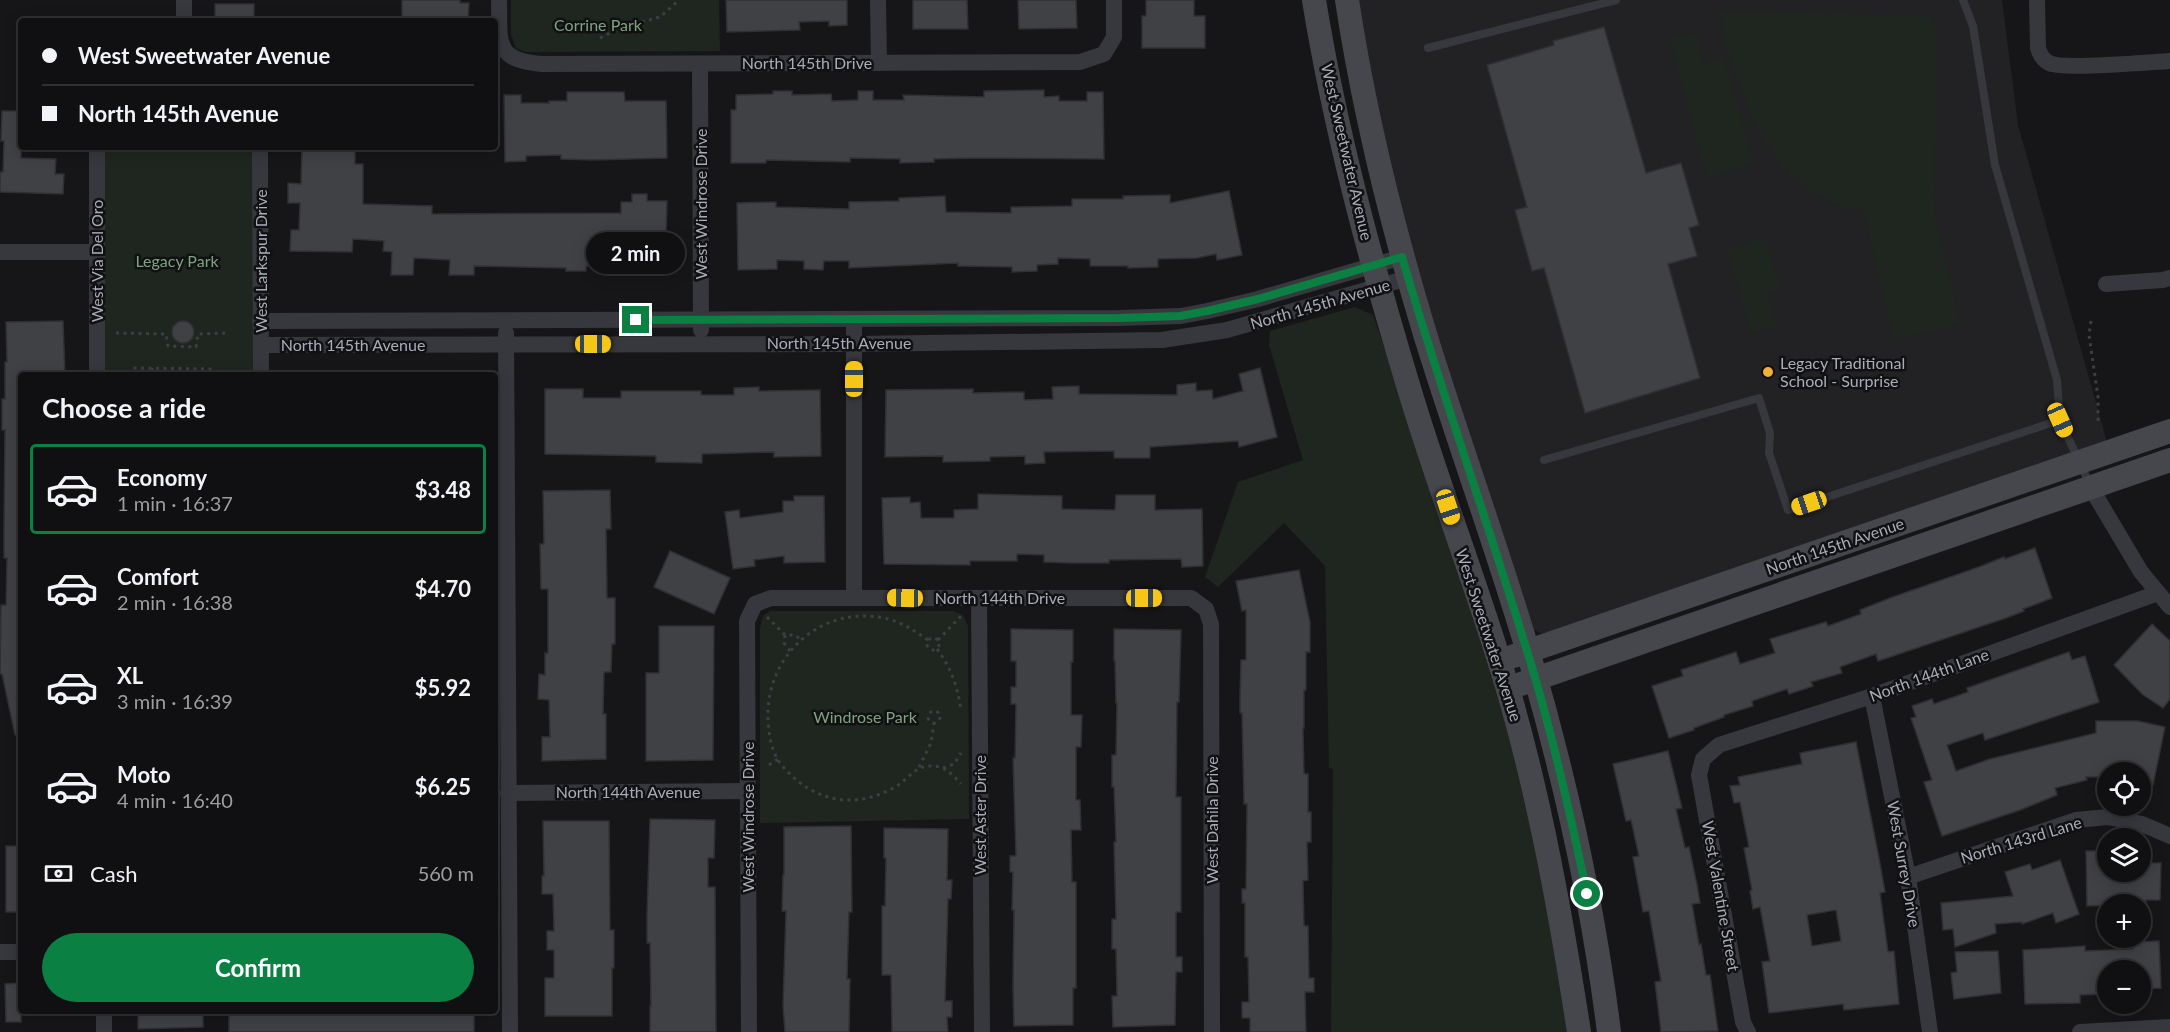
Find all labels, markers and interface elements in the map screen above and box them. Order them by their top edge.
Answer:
park label: Corrine Park [554,15,643,34]
text: West Sweetwater Avenue [78,42,330,69]
street label: North 145th Drive [742,53,872,72]
street label: West Sweetwater Avenue [1318,62,1377,242]
text: North 145th Avenue [78,100,279,127]
street label: West Windrose Drive [691,128,710,280]
street label: West Larkspur Drive [251,189,270,333]
street label: West Via Del Oro [87,200,106,322]
callout: 2 min [586,233,686,275]
text: 2 min [611,241,660,265]
park label: Legacy Park [135,251,219,270]
street label: North 145th Avenue [1248,274,1392,333]
route end [622,306,649,333]
street label: North 145th Avenue [767,333,911,352]
street label: North 145th Avenue [281,335,425,354]
car [575,335,611,353]
place label: Legacy Traditional School - Surprise [1780,353,1905,390]
car [845,361,863,397]
marker: Legacy Traditional School - Surprise [1761,365,1775,379]
text: Choose a ride [42,391,206,424]
car [2044,400,2076,440]
icon: car [45,462,99,516]
text: Economy [117,464,207,491]
text: $3.48 [415,476,471,503]
car [1434,487,1462,527]
car [1789,489,1829,517]
text: 1 min · 16:37 [117,491,233,515]
street label: North 145th Avenue [1763,513,1906,578]
street label: West Sweetwater Avenue [1453,546,1526,724]
icon: car [45,561,99,615]
text: Comfort [117,563,199,590]
text: $4.70 [415,575,471,602]
street label: North 144th Drive [935,588,1065,607]
car [887,589,923,607]
car [1126,589,1162,607]
text: 2 min · 16:38 [117,590,233,614]
street label: North 144th Lane [1866,644,1991,705]
icon: car [45,660,99,714]
text: XL [117,662,143,689]
text: $5.92 [415,674,471,701]
text: 3 min · 16:39 [117,689,233,713]
park label: Windrose Park [813,707,918,726]
street label: West Windrose Drive [738,741,757,893]
street label: West Aster Drive [970,755,989,875]
street label: West Dahila Drive [1202,756,1221,884]
icon: car [45,759,99,813]
text: Moto [117,761,171,788]
map controls [2097,762,2151,1014]
button: locate [2097,762,2151,816]
text: $6.25 [415,773,471,800]
street label: North 144th Avenue [556,782,700,801]
text: 4 min · 16:40 [117,788,233,812]
street label: West Surrey Drive [1884,799,1925,929]
street label: North 143rd Lane [1958,812,2084,867]
street label: West Valentine Street [1699,819,1744,973]
button: layers [2097,828,2151,882]
icon: cash [42,857,75,890]
text: Cash [90,860,137,887]
text: 560 m [418,861,474,885]
route start [1573,880,1600,907]
button: + [2097,894,2151,948]
button: Confirm [42,933,474,1002]
button: − [2097,960,2151,1014]

